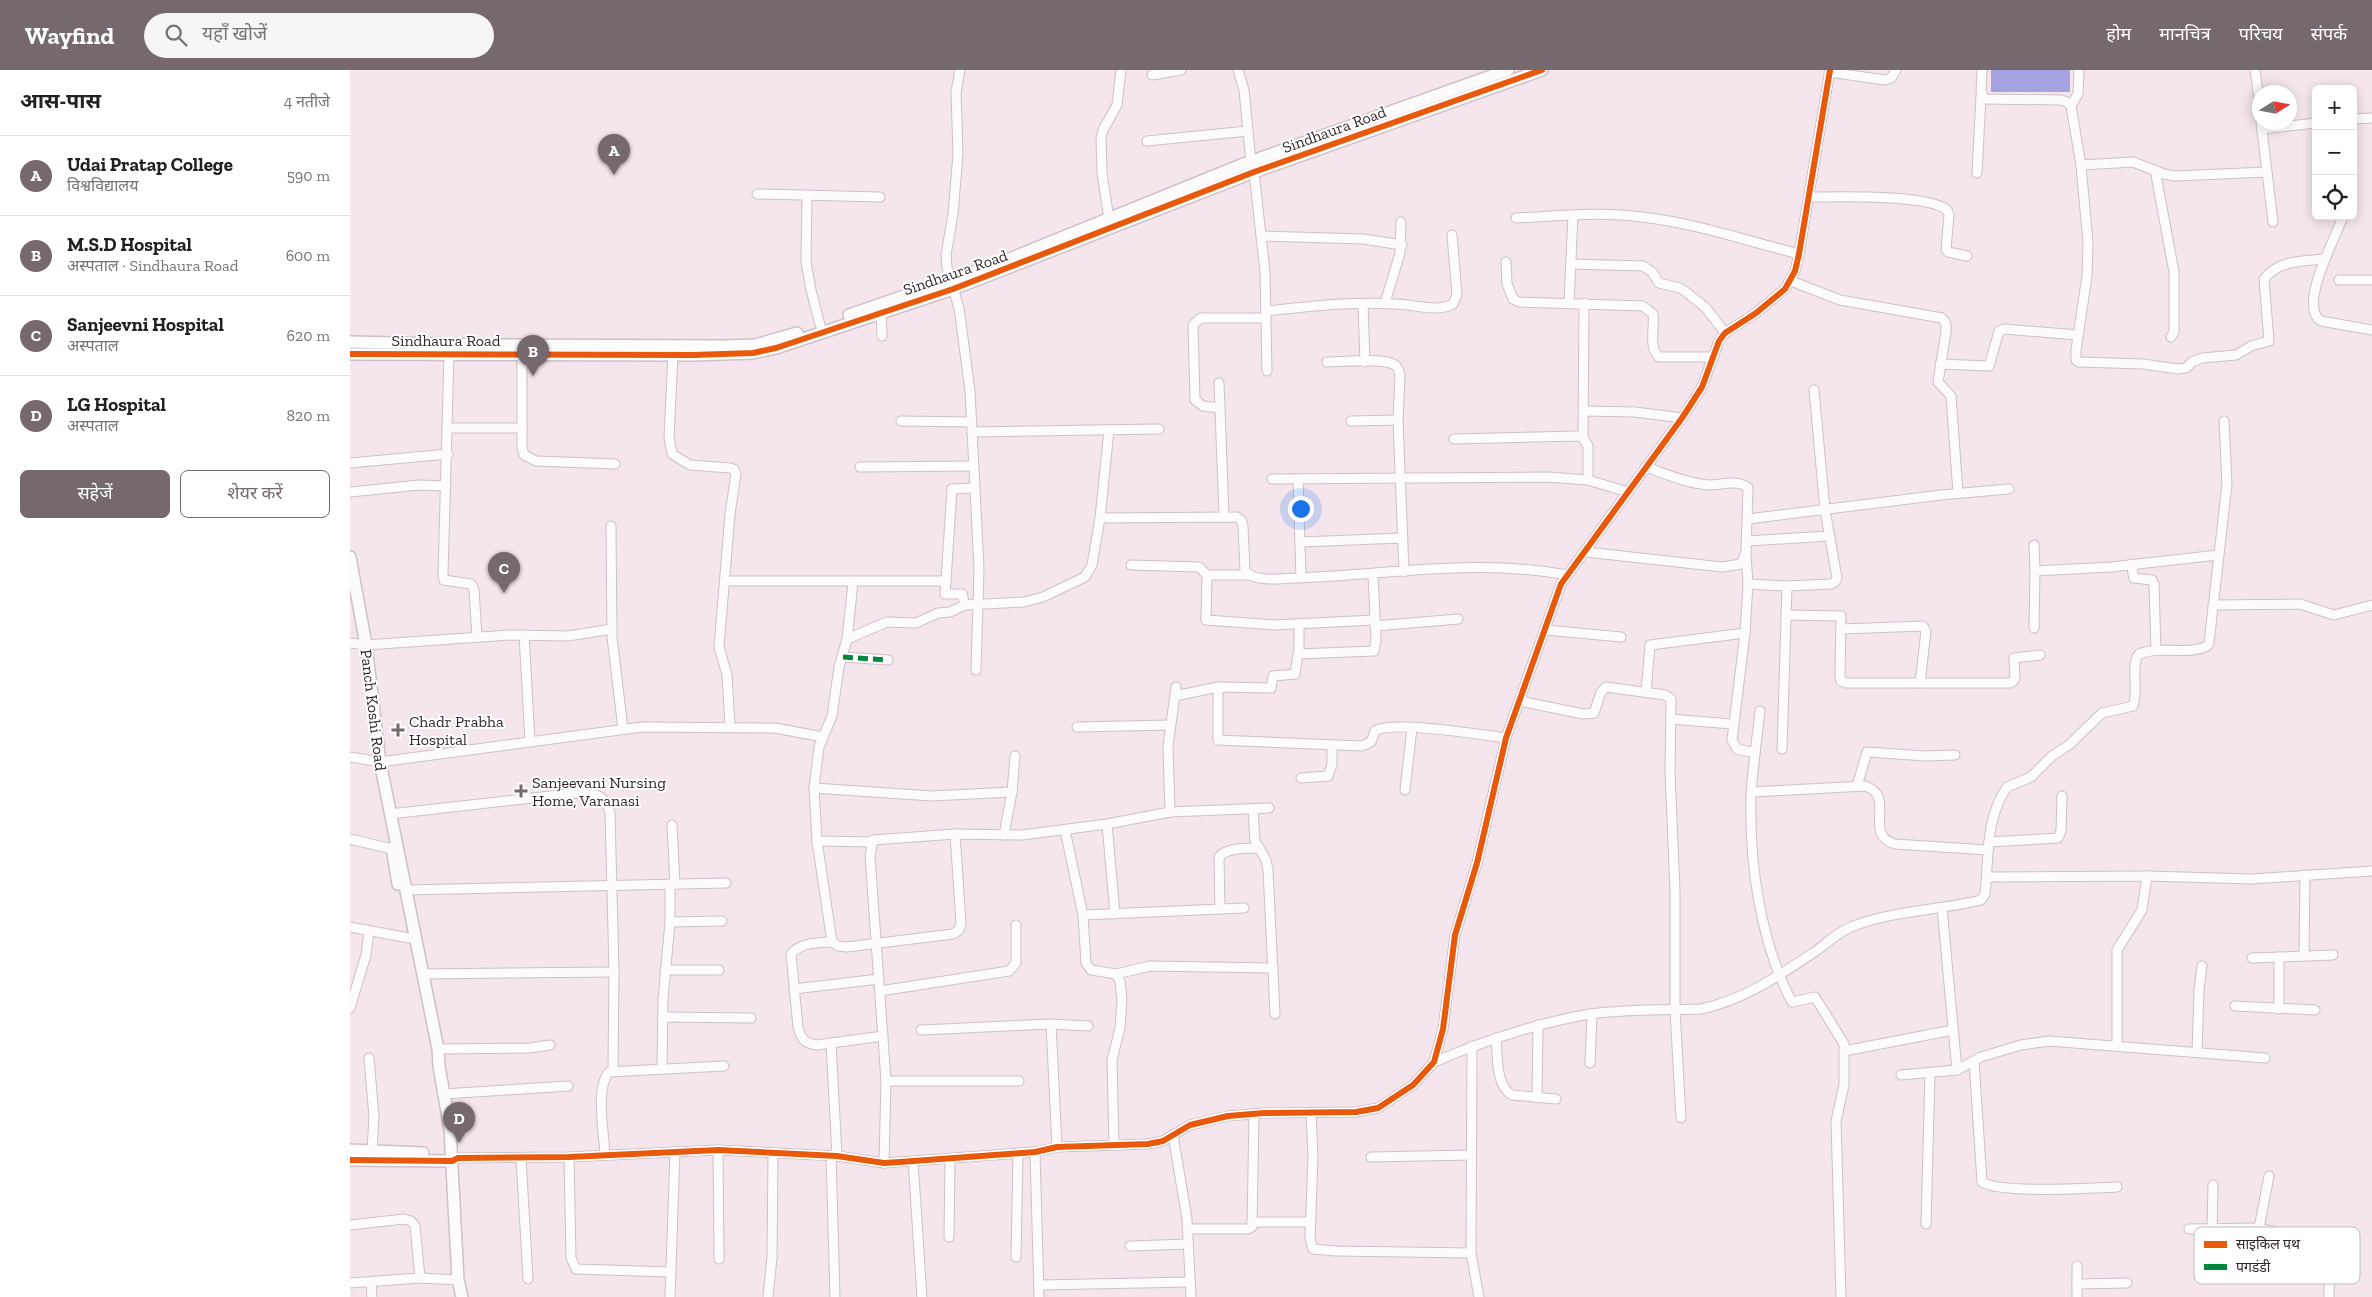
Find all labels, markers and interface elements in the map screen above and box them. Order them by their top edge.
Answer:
search box [144,13,494,58]
text: Wayfind [25,21,114,50]
icon: search [162,21,190,49]
text: यहाँ खोजें [202,22,267,45]
text: होम [2106,23,2131,45]
text: मानचित्र [2159,23,2211,45]
text: परिचय [2239,23,2283,45]
text: संपर्क [2311,23,2347,45]
north arrow [2252,85,2297,130]
map controls [2312,85,2357,220]
button: + [2312,85,2357,130]
text: आस-पास [20,88,101,113]
text: 4 नतीजे [284,92,330,111]
street label: Sindhaura Road [1280,102,1389,157]
button: − [2312,130,2357,175]
pin: A [598,134,630,175]
text: Udai Pratap College [67,153,233,176]
text: A [31,166,42,185]
text: 590 m [287,166,330,185]
button: locate [2312,175,2357,220]
text: विश्वविद्यालय [67,176,138,195]
text: M.S.D Hospital [67,233,192,256]
text: B [31,246,41,265]
text: 600 m [286,246,330,265]
street label: Sindhaura Road [900,246,1010,299]
text: अस्पताल · Sindhaura Road [67,256,239,275]
text: Sanjeevni Hospital [67,313,224,336]
text: C [31,326,41,345]
text: 620 m [287,326,330,345]
street label: Sindhaura Road [391,331,501,350]
pin: B [517,335,549,376]
text: अस्पताल [67,336,119,355]
text: LG Hospital [67,393,166,416]
text: D [30,406,42,425]
text: 820 m [286,406,330,425]
text: अस्पताल [67,416,119,435]
button: सहेजें [20,470,170,518]
button: शेयर करें [180,470,330,518]
your location [1288,496,1314,522]
pin: C [488,552,520,593]
street label: Panch Koshi Road [357,648,390,772]
place label: Chadr Prabha Hospital [409,712,504,749]
marker: Chadr Prabha Hospital [391,723,405,737]
place label: Sanjeevani Nursing Home, Varanasi [532,773,666,810]
marker: Sanjeevani Nursing Home, Varanasi [514,784,528,798]
pin: D [443,1102,475,1143]
legend [2194,1227,2360,1284]
text: साइकिल पथ [2236,1236,2301,1253]
text: पगडंडी [2236,1259,2271,1276]

